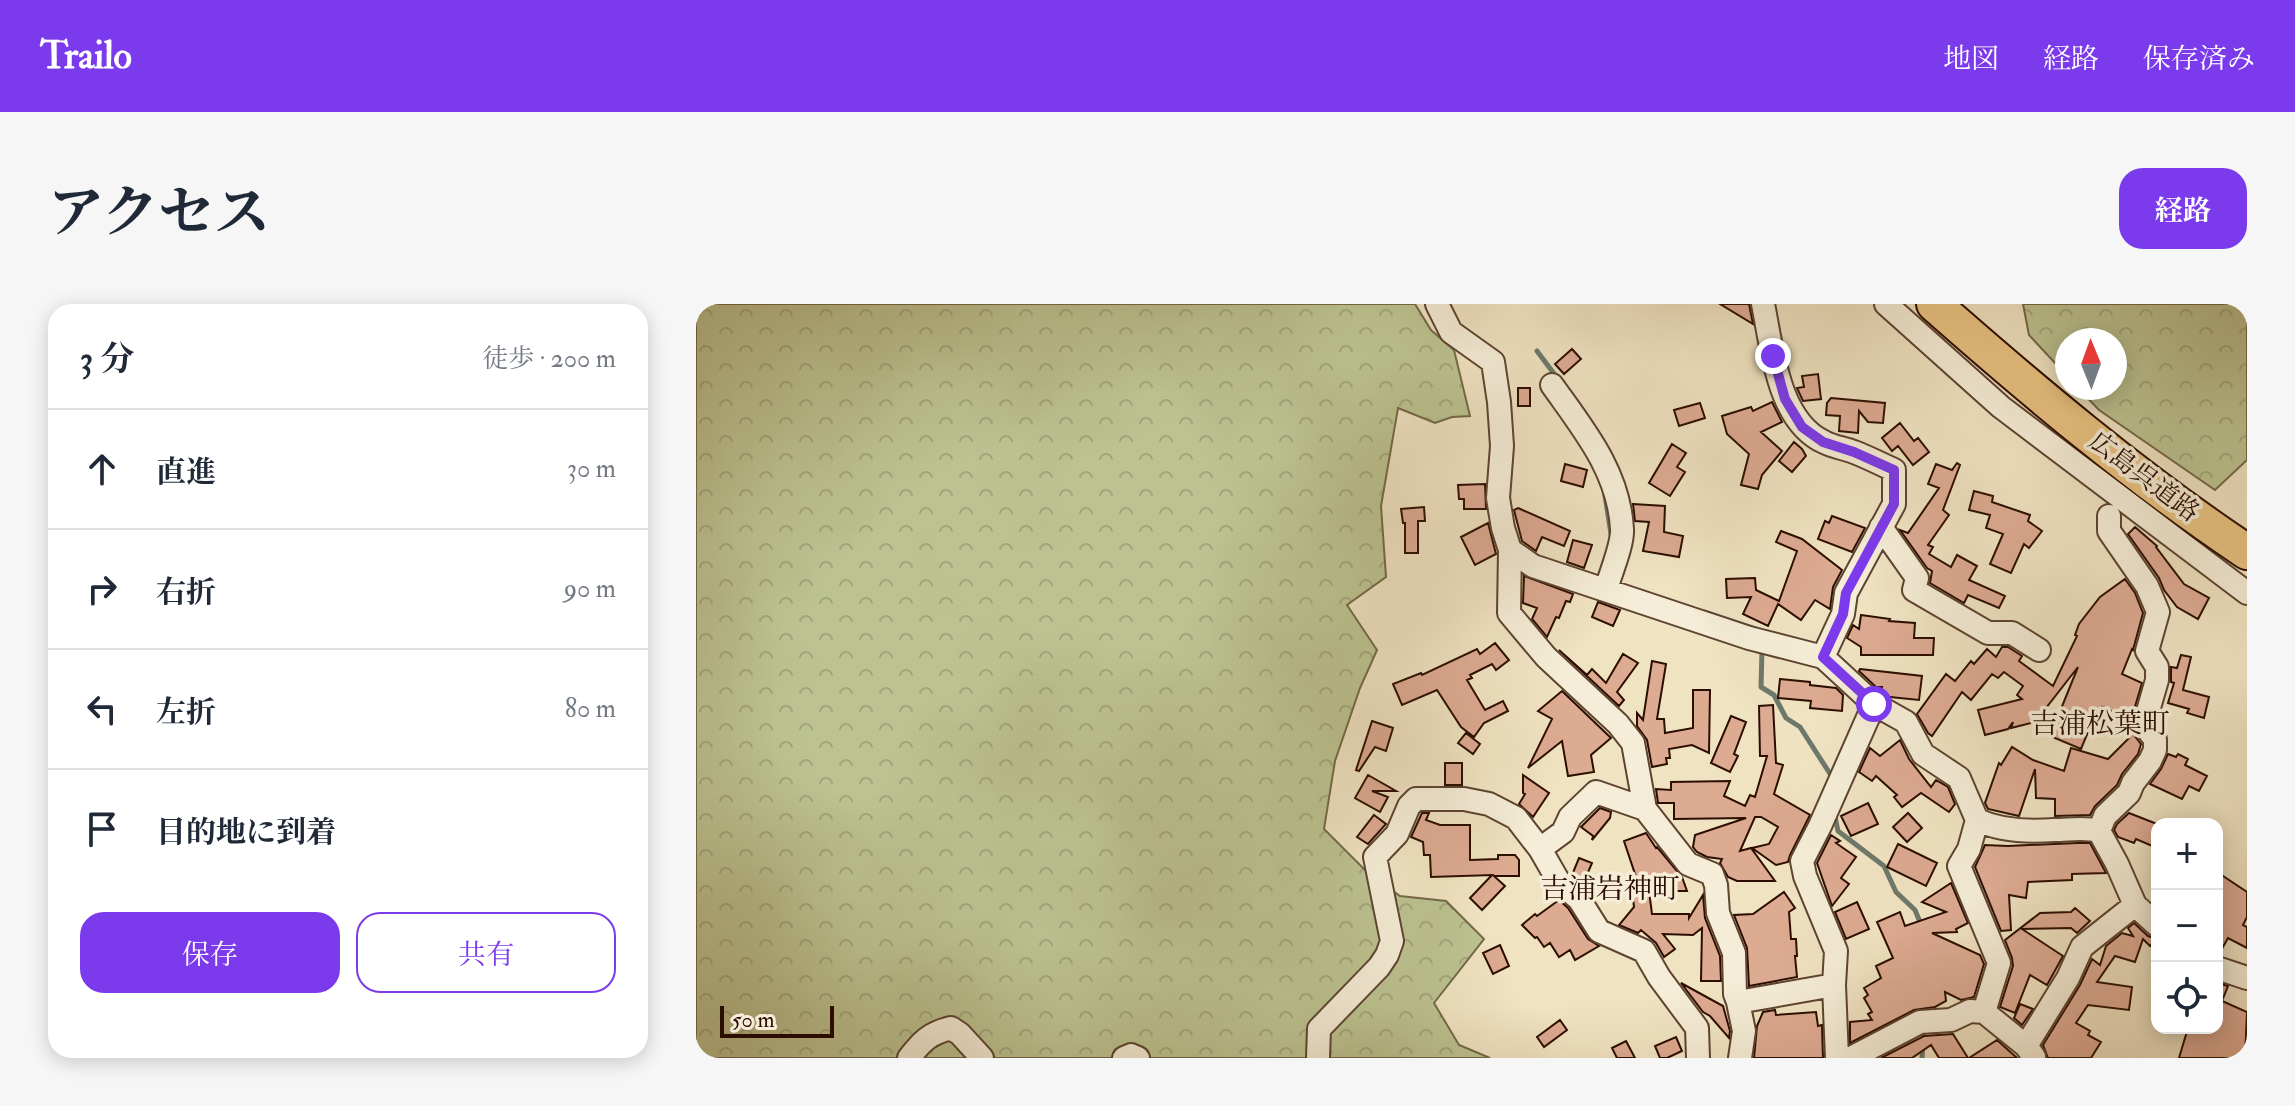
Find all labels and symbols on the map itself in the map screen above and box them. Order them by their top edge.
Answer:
north arrow [2055,328,2127,400]
route end [1755,338,1791,374]
street label: 広島呉道路 [2082,425,2206,529]
route start [1856,686,1892,722]
district label: 吉浦松葉町 [2030,707,2170,742]
district label: 吉浦岩神町 [1540,872,1680,907]
scale bar [720,1002,834,1038]

